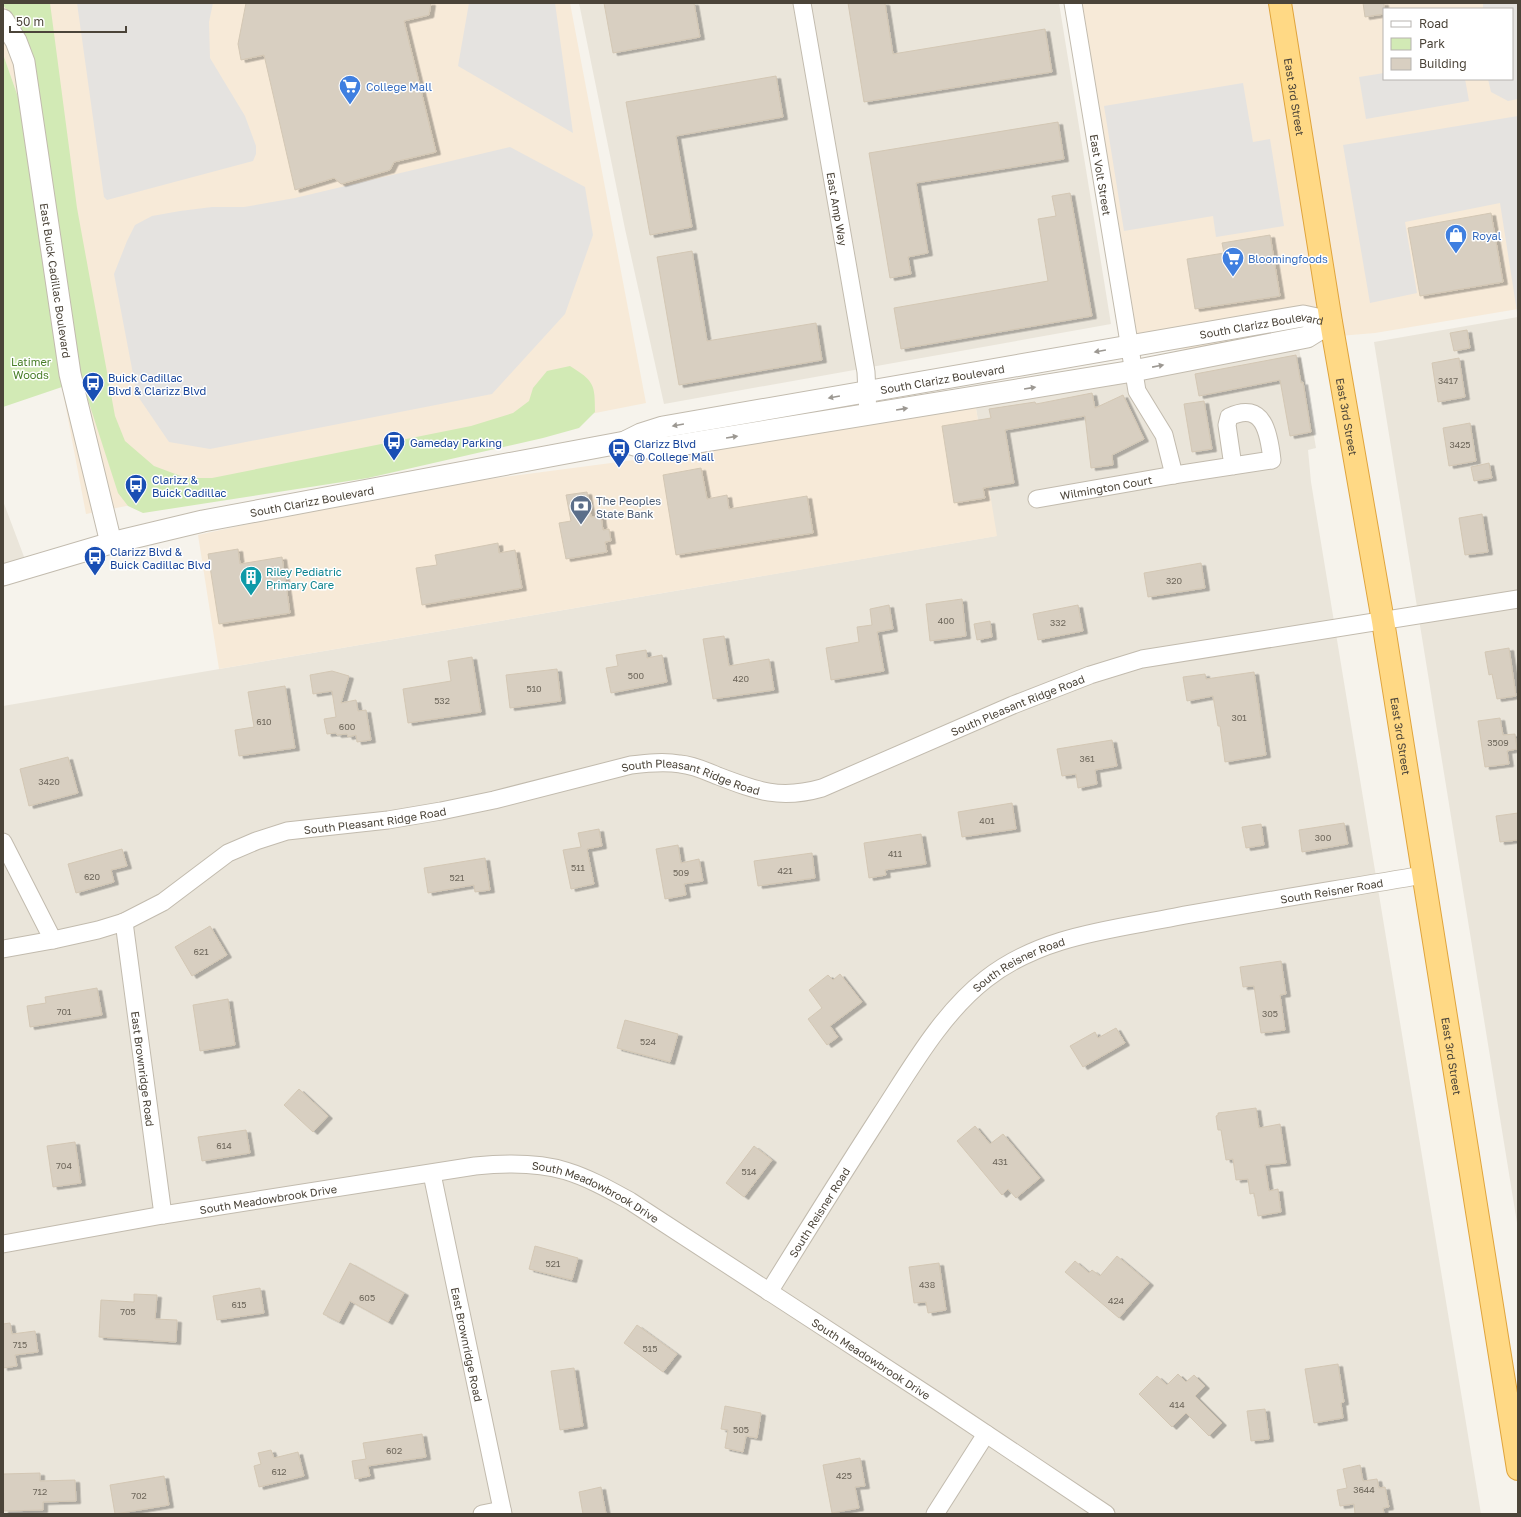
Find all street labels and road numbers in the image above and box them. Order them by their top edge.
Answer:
street label: East 3rd Street [1282,57,1308,137]
street label: East Volt Street [1088,133,1114,216]
street label: East Amp Way [825,171,851,247]
street label: East Buick Cadillac Boulevard [38,202,74,359]
street label: South Clarizz Boulevard [1198,309,1325,340]
street label: South Clarizz Boulevard [879,361,1006,396]
street label: East 3rd Street [1334,377,1361,456]
street label: Wilmington Court [1059,472,1153,501]
street label: South Clarizz Boulevard [249,483,375,519]
street label: South Pleasant Ridge Road [948,671,1086,738]
street label: East 3rd Street [1389,696,1414,776]
street label: South Pleasant Ridge Road [620,756,762,797]
street label: South Pleasant Ridge Road [303,804,447,836]
street label: South Reisner Road [1279,875,1384,905]
street label: South Reisner Road [969,934,1066,994]
street label: East Brownridge Road [129,1010,158,1127]
street label: East 3rd Street [1440,1016,1465,1096]
street label: South Meadowbrook Drive [531,1158,662,1225]
street label: South Reisner Road [786,1165,852,1260]
street label: South Meadowbrook Drive [198,1181,338,1216]
street label: East Brownridge Road [449,1286,486,1403]
street label: South Meadowbrook Drive [810,1315,933,1402]

